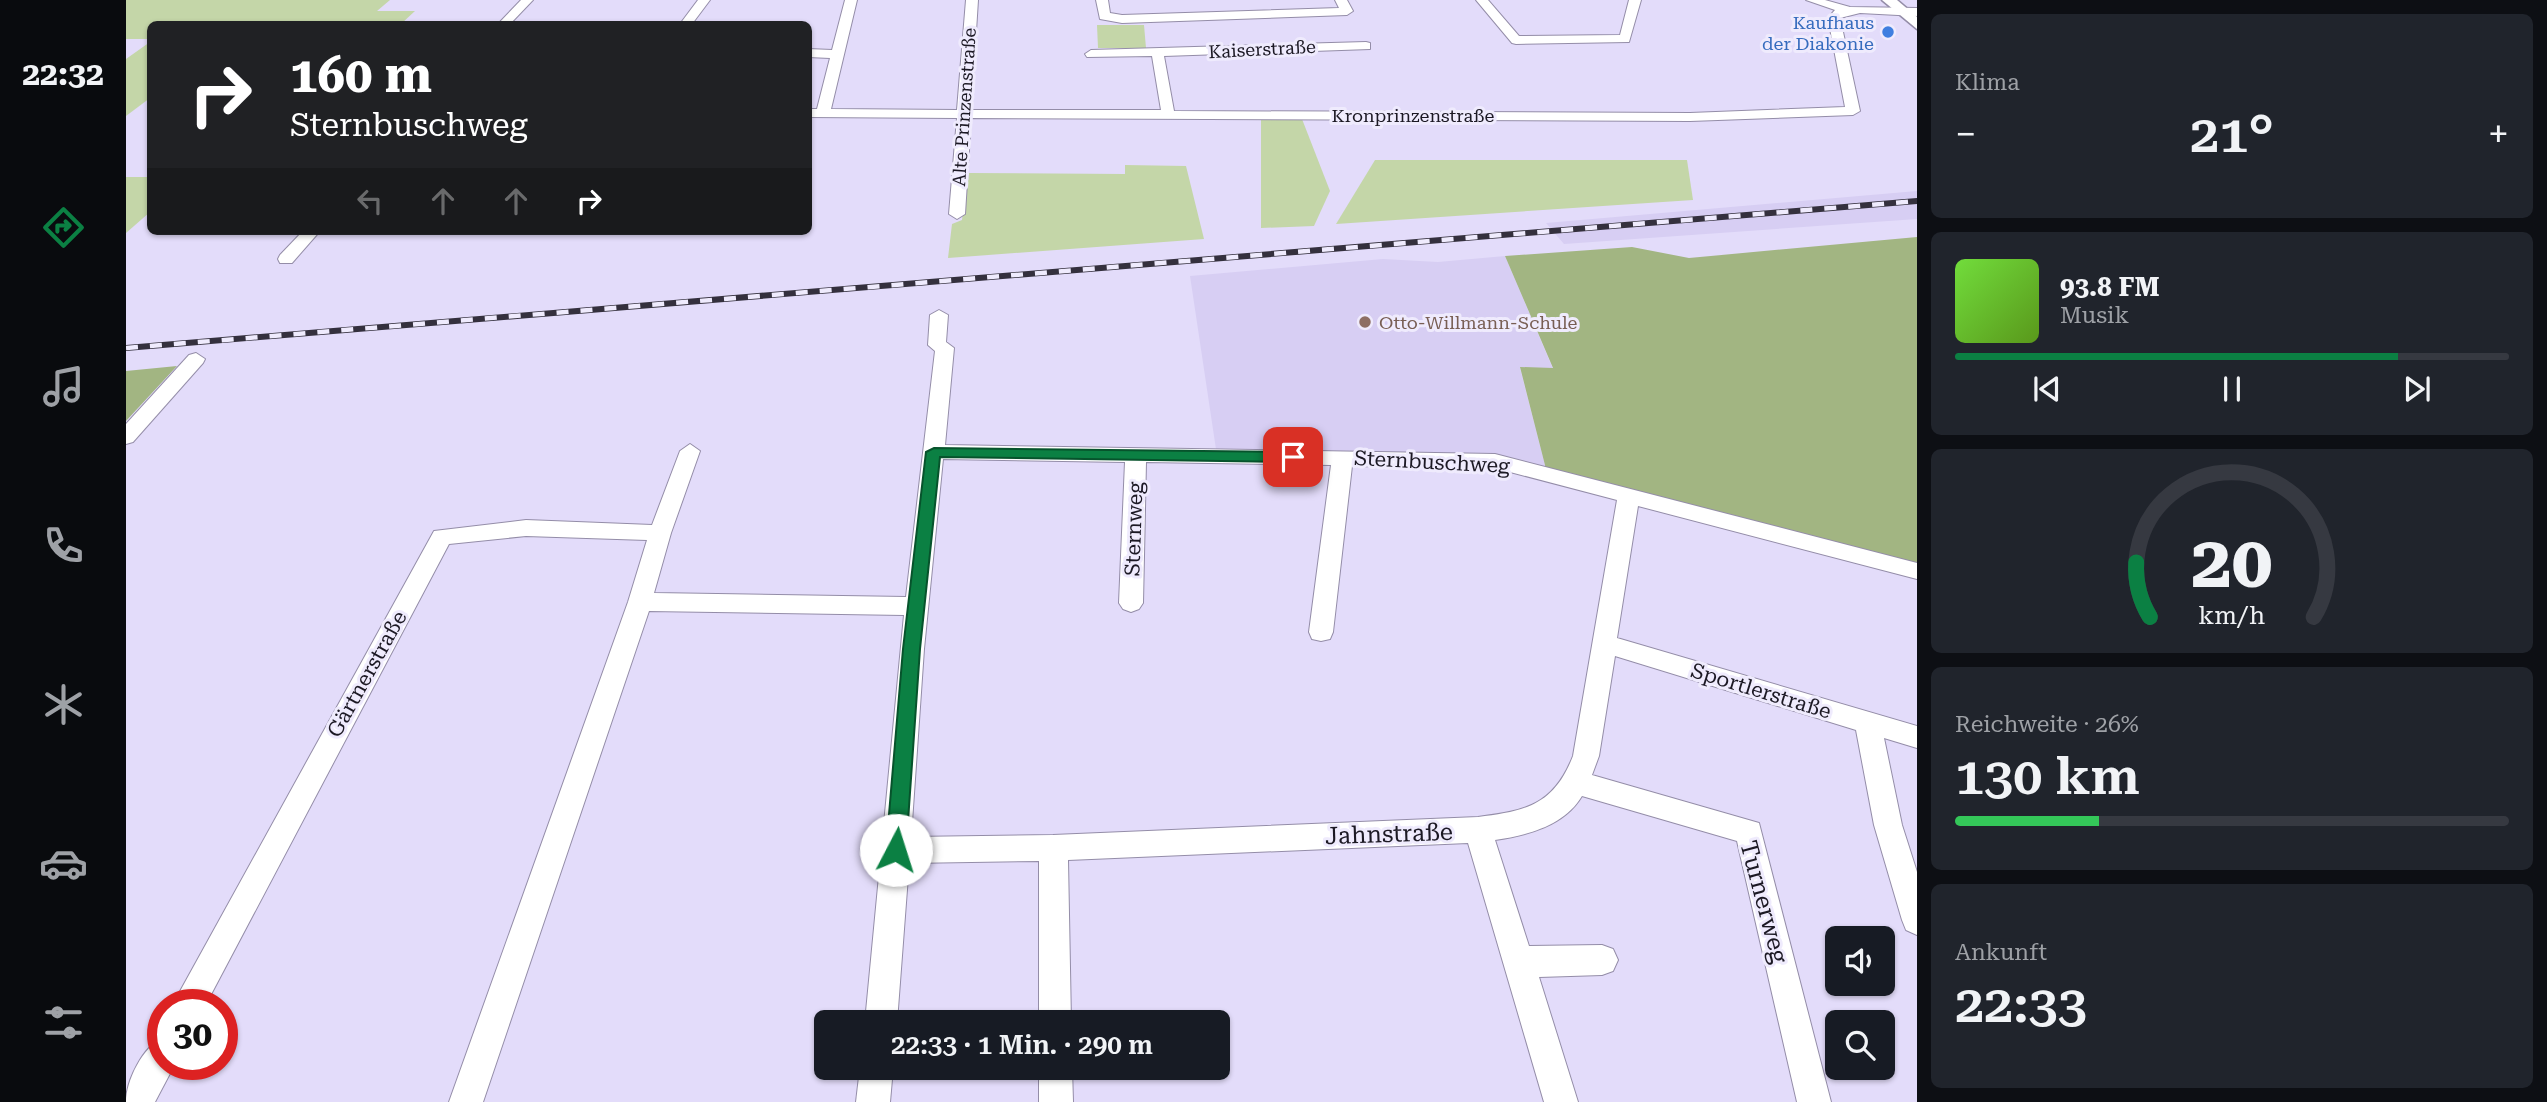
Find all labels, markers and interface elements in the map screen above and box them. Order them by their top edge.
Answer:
place label: Kaufhaus der Diakonie [1762,12,1874,54]
marker: Kaufhaus der Diakonie [1880,24,1896,40]
street label: Alte Prinzenstraße [948,27,980,187]
street label: Kaiserstraße [1208,36,1316,62]
text: 160 m [290,47,432,104]
icon: right [175,49,266,140]
text: 22:32 [22,55,104,93]
text: Klima [1955,69,2020,96]
text: 21° [2190,104,2274,165]
street label: Kronprinzenstraße [1332,105,1495,126]
text: Sternbuschweg [290,106,528,144]
text: − [1955,112,1976,156]
text: + [2488,112,2509,156]
icon: left [351,182,389,220]
icon: ahead [424,182,462,220]
icon: ahead [497,182,535,220]
icon: right [570,182,608,220]
icon: directions [39,203,88,252]
text: 93.8 FM [2060,272,2160,302]
text: Musik [2060,302,2129,329]
place label: Otto-Willmann-Schule [1379,312,1577,333]
marker: Otto-Willmann-Schule [1357,314,1373,330]
icon: music [39,362,88,411]
icon: previous [2028,370,2066,408]
icon: pause [2213,370,2251,408]
icon: next [2398,370,2436,408]
pin [1263,427,1323,487]
icon: arrive [1274,438,1312,476]
street label: Sternbuschweg [1354,446,1511,478]
street label: Sternweg [1120,481,1148,577]
text: 20 [2191,520,2273,605]
icon: phone [39,521,88,570]
text: km/h [2199,601,2265,630]
street label: Gärtnerstraße [322,607,412,741]
street label: Sportlerstraße [1688,658,1834,724]
icon: climate [39,680,88,729]
text: Reichweite · 26% [1955,711,2139,738]
text: 130 km [1955,746,2140,807]
position arrow [859,813,933,887]
street label: Jahnstraße [1325,818,1453,850]
street label: Turnerweg [1734,838,1794,967]
icon: car [39,839,88,888]
map controls [1825,926,1895,1080]
button: sound [1825,926,1895,996]
text: Ankunft [1955,939,2047,966]
text: 22:33 [1955,974,2087,1035]
speed limit sign: 30 [147,989,238,1080]
icon: filters [39,998,88,1047]
button: search [1825,1010,1895,1080]
text: 22:33 · 1 Min. · 290 m [891,1030,1153,1060]

